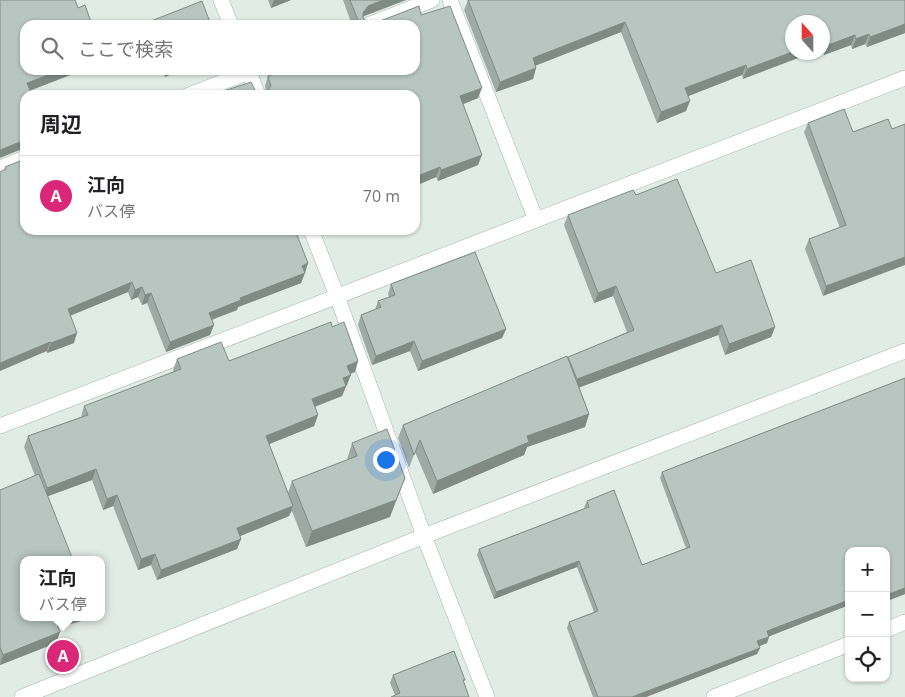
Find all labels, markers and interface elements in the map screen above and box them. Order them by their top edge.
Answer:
north arrow [785,15,830,60]
search box [20,20,420,75]
icon: search [38,34,66,62]
text: ここで検索 [78,36,173,62]
text: 周辺 [40,110,82,138]
text: 江向 [87,172,125,198]
text: A [50,185,62,207]
text: 70 m [363,185,400,207]
text: バス停 [87,200,135,222]
your location [373,447,399,473]
map controls [845,547,890,682]
button: + [845,547,890,592]
popup [20,556,105,621]
text: 江向 [38,565,77,591]
button: − [845,592,890,637]
text: バス停 [38,593,87,615]
pin: A [47,637,79,675]
button: locate [845,637,890,682]

